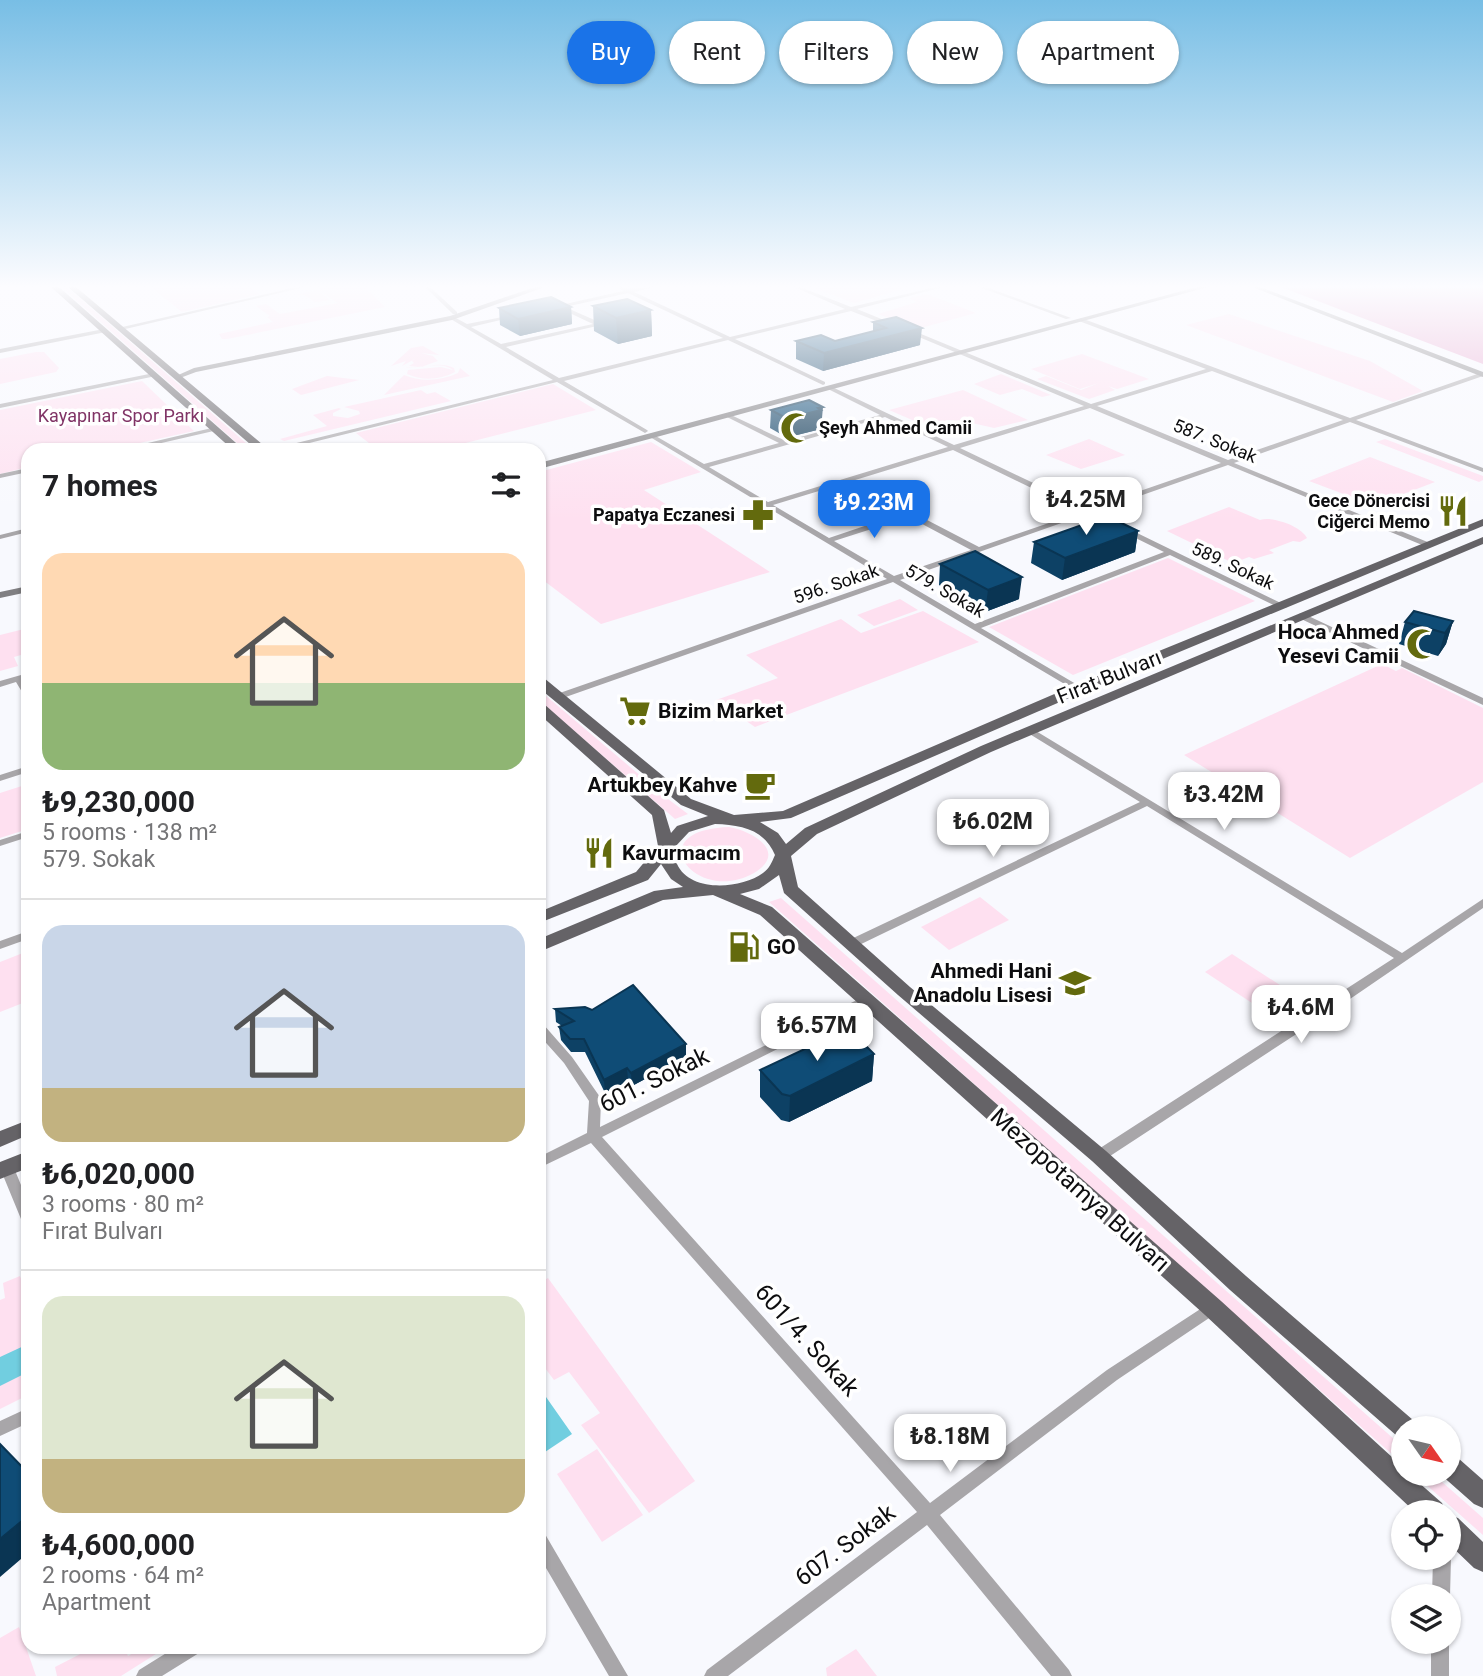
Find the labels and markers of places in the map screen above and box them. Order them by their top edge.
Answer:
mosque icon: Şeyh Ahmed Camii [779,411,813,445]
place label: Şeyh Ahmed Camii [819,417,972,438]
pin: ₺4.25M [1029,477,1143,537]
pin: ₺9.23M [817,480,931,540]
place label: Gece Dönercisi Ciğerci Memo [1308,490,1430,532]
restaurant icon: Gece Dönercisi Ciğerci Memo [1436,494,1470,528]
pharmacy icon: Papatya Eczanesi [741,498,775,532]
place label: Papatya Eczanesi [593,504,735,525]
place label: Hoca Ahmed Yesevi Camii [1278,620,1399,668]
mosque icon: Hoca Ahmed Yesevi Camii [1405,627,1439,661]
supermarket icon: Bizim Market [618,694,652,728]
place label: Bizim Market [658,699,783,723]
cafe icon: Artukbey Kahve [743,768,777,802]
pin: ₺3.42M [1167,772,1281,832]
place label: Artukbey Kahve [588,773,737,797]
pin: ₺6.02M [936,800,1050,859]
restaurant icon: Kavurmacım [582,836,616,870]
place label: Kavurmacım [622,841,741,865]
fuel station icon: GO [727,930,761,964]
place label: GO [767,935,796,959]
place label: Ahmedi Hani Anadolu Lisesi [914,959,1052,1007]
school or university icon: Ahmedi Hani Anadolu Lisesi [1058,966,1092,1000]
pin: ₺4.6M [1252,986,1350,1045]
pin: ₺6.57M [760,1004,874,1063]
pin: ₺8.18M [893,1414,1007,1474]

